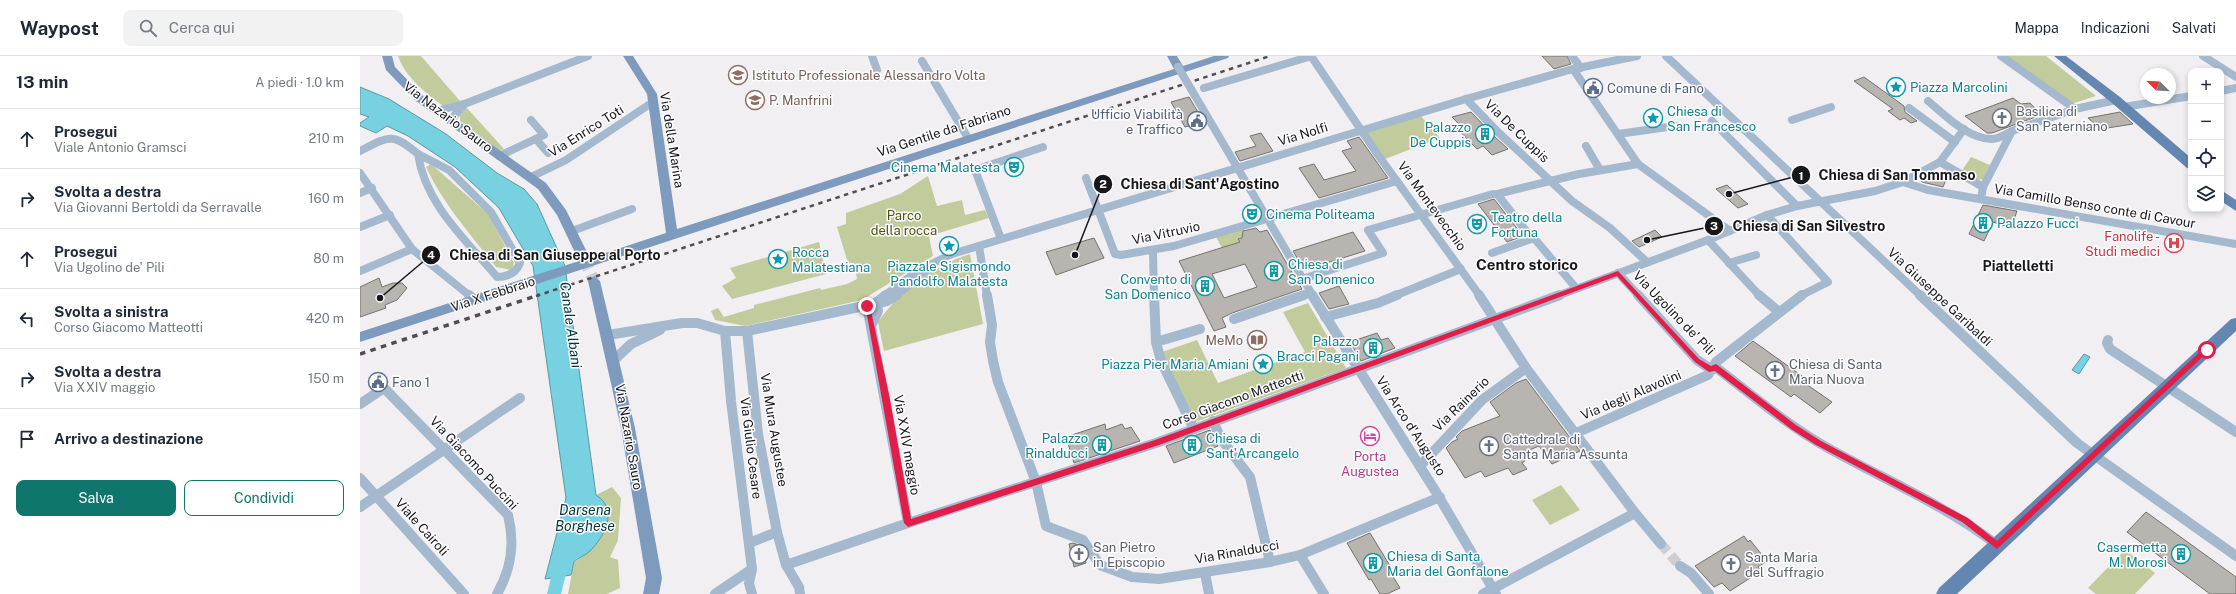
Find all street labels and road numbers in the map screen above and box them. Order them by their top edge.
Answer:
street label: Via Nazario Sauro [401,79,495,155]
street label: Via della Marina [657,91,687,189]
street label: Via De Cuppis [1482,97,1552,165]
street label: Via Enrico Toti [546,102,626,160]
street label: Via Gentile da Fabriano [875,102,1013,160]
street label: Via Nolfi [1276,119,1330,149]
street label: Via Montevecchio [1395,159,1469,253]
street label: Via Camillo Benso conte di Cavour [1993,181,2197,231]
street label: Via Vitruvio [1131,219,1201,247]
street label: Via Giuseppe Garibaldi [1885,245,1995,349]
street label: Via Ugolino de' Pili [1630,268,1718,358]
street label: Via X Febbraio [449,273,537,315]
street label: Corso Giacomo Matteotti [1160,367,1306,433]
street label: Via degli Alavolini [1579,367,1683,423]
street label: Via Mura Augustee [758,372,790,488]
street label: Via Arco d'Augusto [1373,374,1449,478]
street label: Via Rainerio [1430,374,1492,434]
street label: Via Nazario Sauro [612,383,646,491]
street label: Via XXIV maggio [891,394,923,496]
street label: Via Giulio Cesare [737,396,765,500]
street label: Via Giacomo Puccini [427,413,521,513]
street label: Viale Cairoli [392,495,452,559]
street label: Via Rinalducci [1194,537,1280,567]

